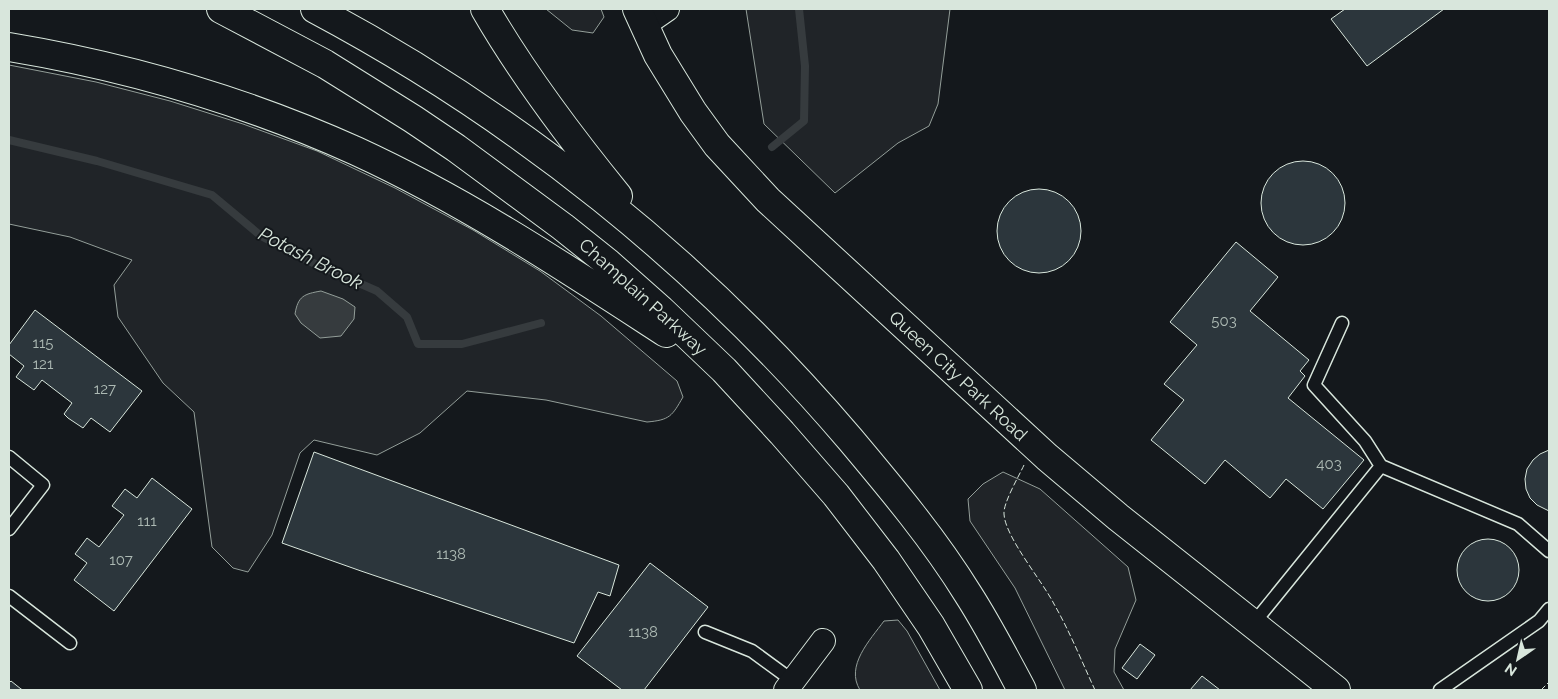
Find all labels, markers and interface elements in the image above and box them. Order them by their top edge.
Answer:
water label: Potash Brook [255,222,367,294]
street label: Champlain Parkway [575,234,712,360]
street label: Queen City Park Road [885,306,1032,445]
house number: 503 [1211,312,1237,330]
house number: 115 [32,334,54,352]
house number: 121 [33,355,54,373]
house number: 127 [94,380,116,398]
house number: 403 [1316,455,1342,473]
house number: 111 [137,512,157,530]
house number: 1138 [436,545,466,563]
house number: 107 [109,551,133,569]
house number: 1138 [628,623,658,641]
north arrow [1493,634,1543,684]
text: N [1502,660,1520,679]

